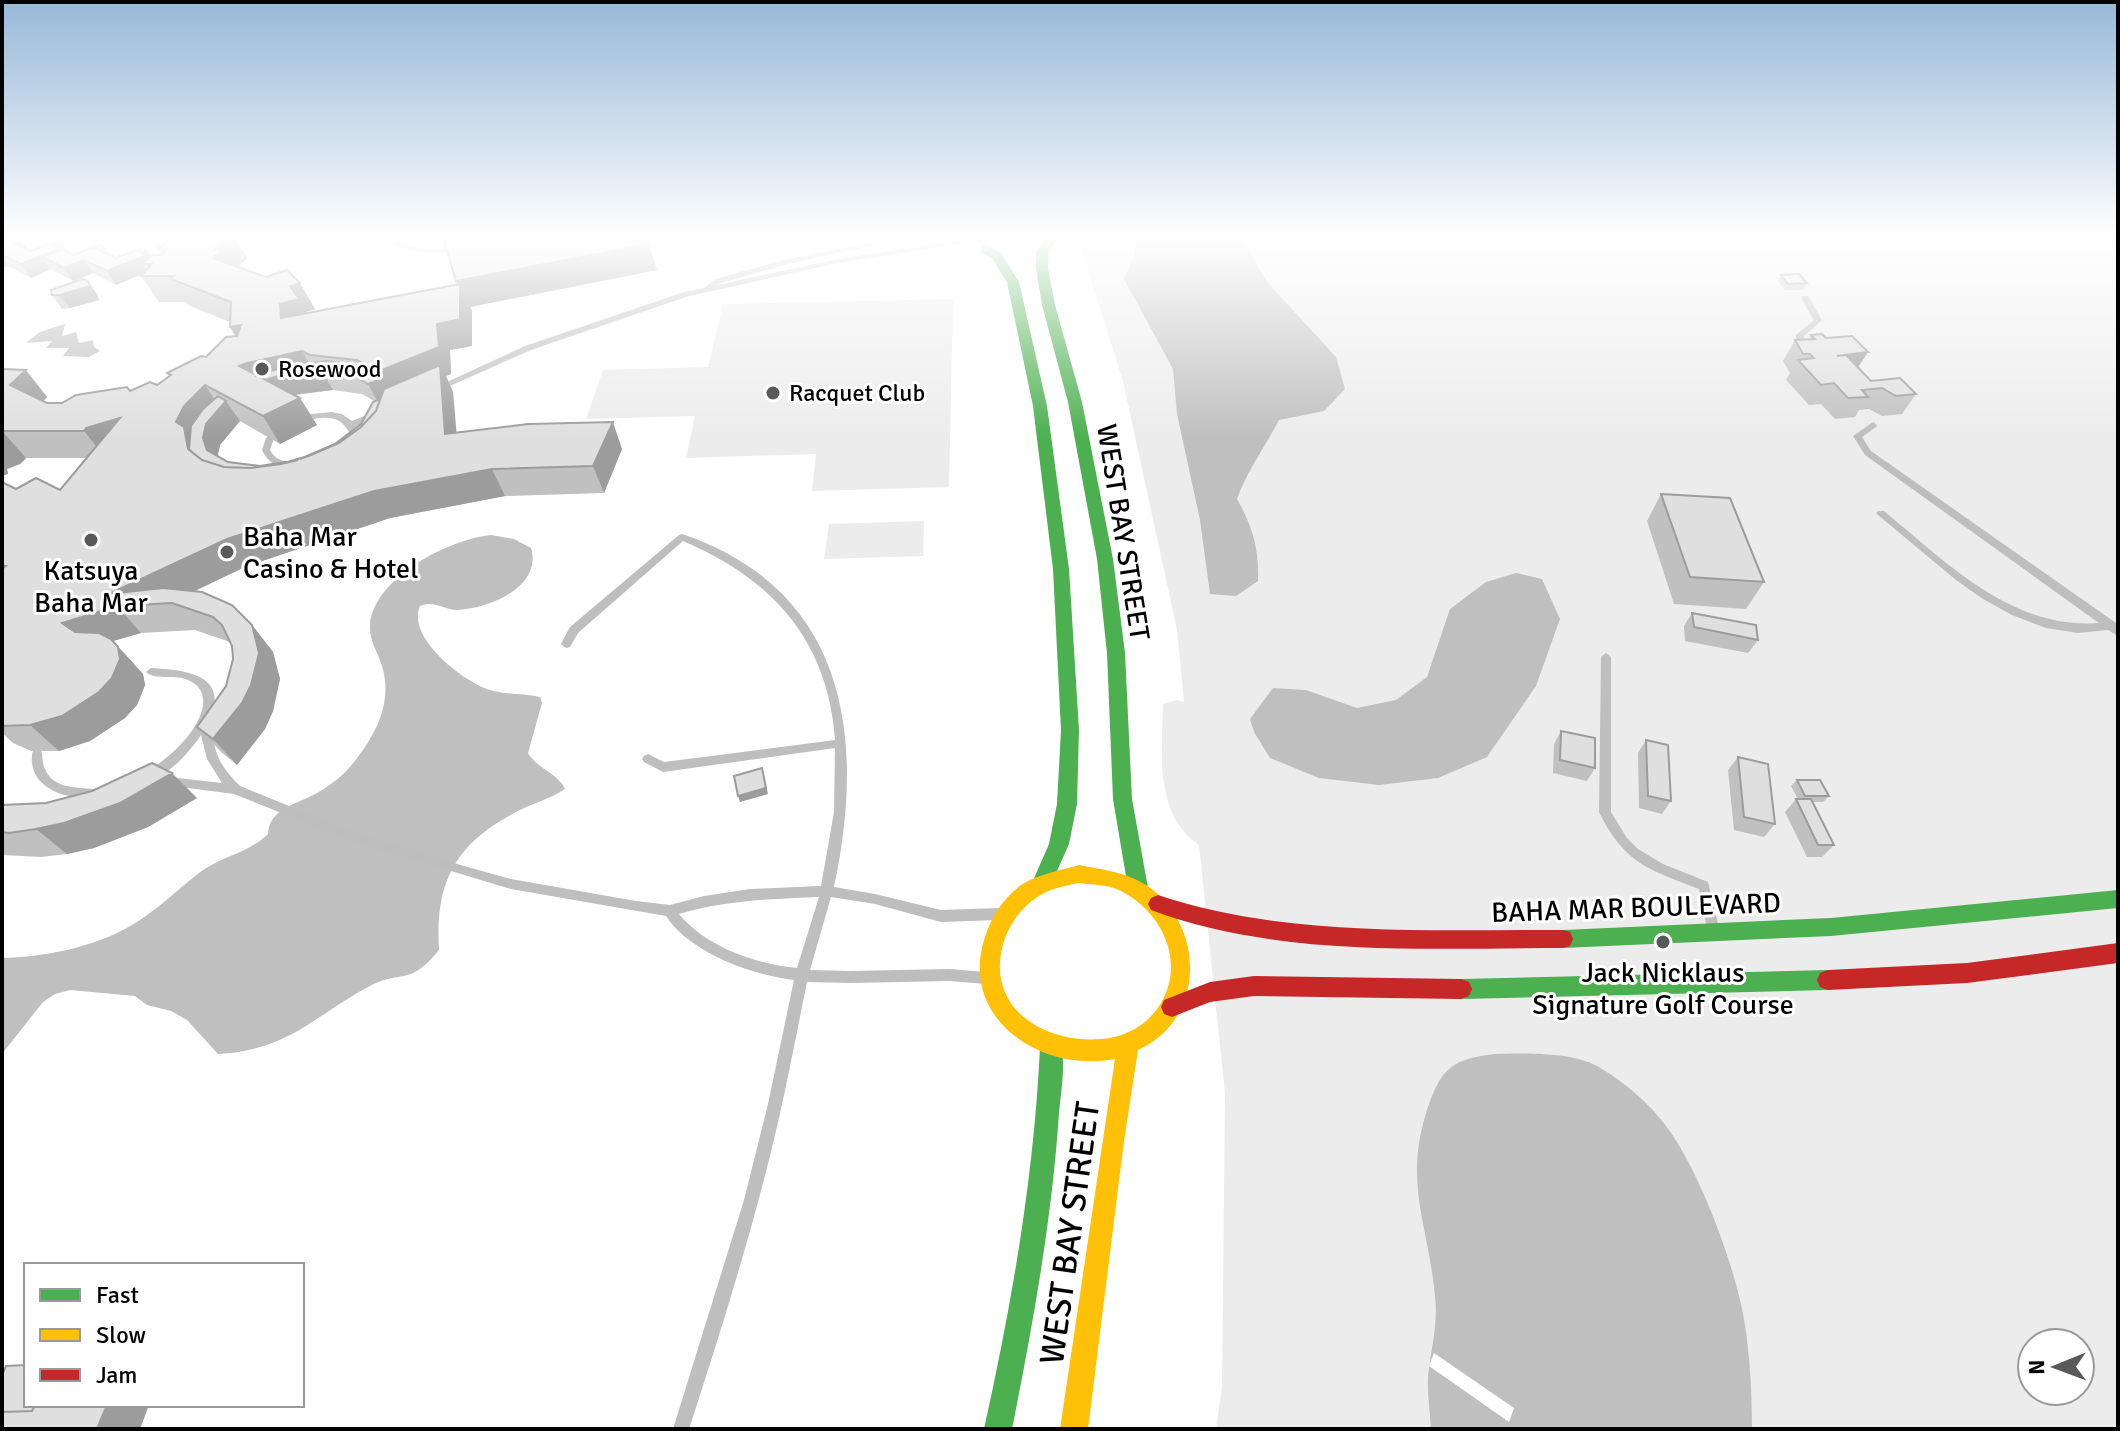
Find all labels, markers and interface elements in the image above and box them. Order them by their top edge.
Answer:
place label: Rosewood [278,354,382,384]
marker: Rosewood [253,360,271,378]
place label: Racquet Club [789,378,925,408]
marker: Racquet Club [764,384,782,402]
street label: WEST BAY STREET [1089,422,1157,643]
place label: Baha Mar Casino & Hotel [243,520,418,586]
marker: Katsuya Baha Mar [82,531,100,549]
marker: Baha Mar Casino & Hotel [218,543,236,561]
place label: Katsuya Baha Mar [34,554,149,620]
street label: BAHA MAR BOULEVARD [1491,886,1781,930]
marker: Jack Nicklaus Signature Golf Course [1654,933,1672,951]
place label: Jack Nicklaus Signature Golf Course [1532,956,1794,1022]
street label: WEST BAY STREET [1031,1099,1109,1367]
legend [24,1263,304,1407]
text: Fast [96,1280,139,1310]
text: Slow [96,1320,146,1350]
north arrow [2016,1327,2096,1407]
text: N [2023,1359,2050,1375]
text: Jam [96,1360,137,1390]

